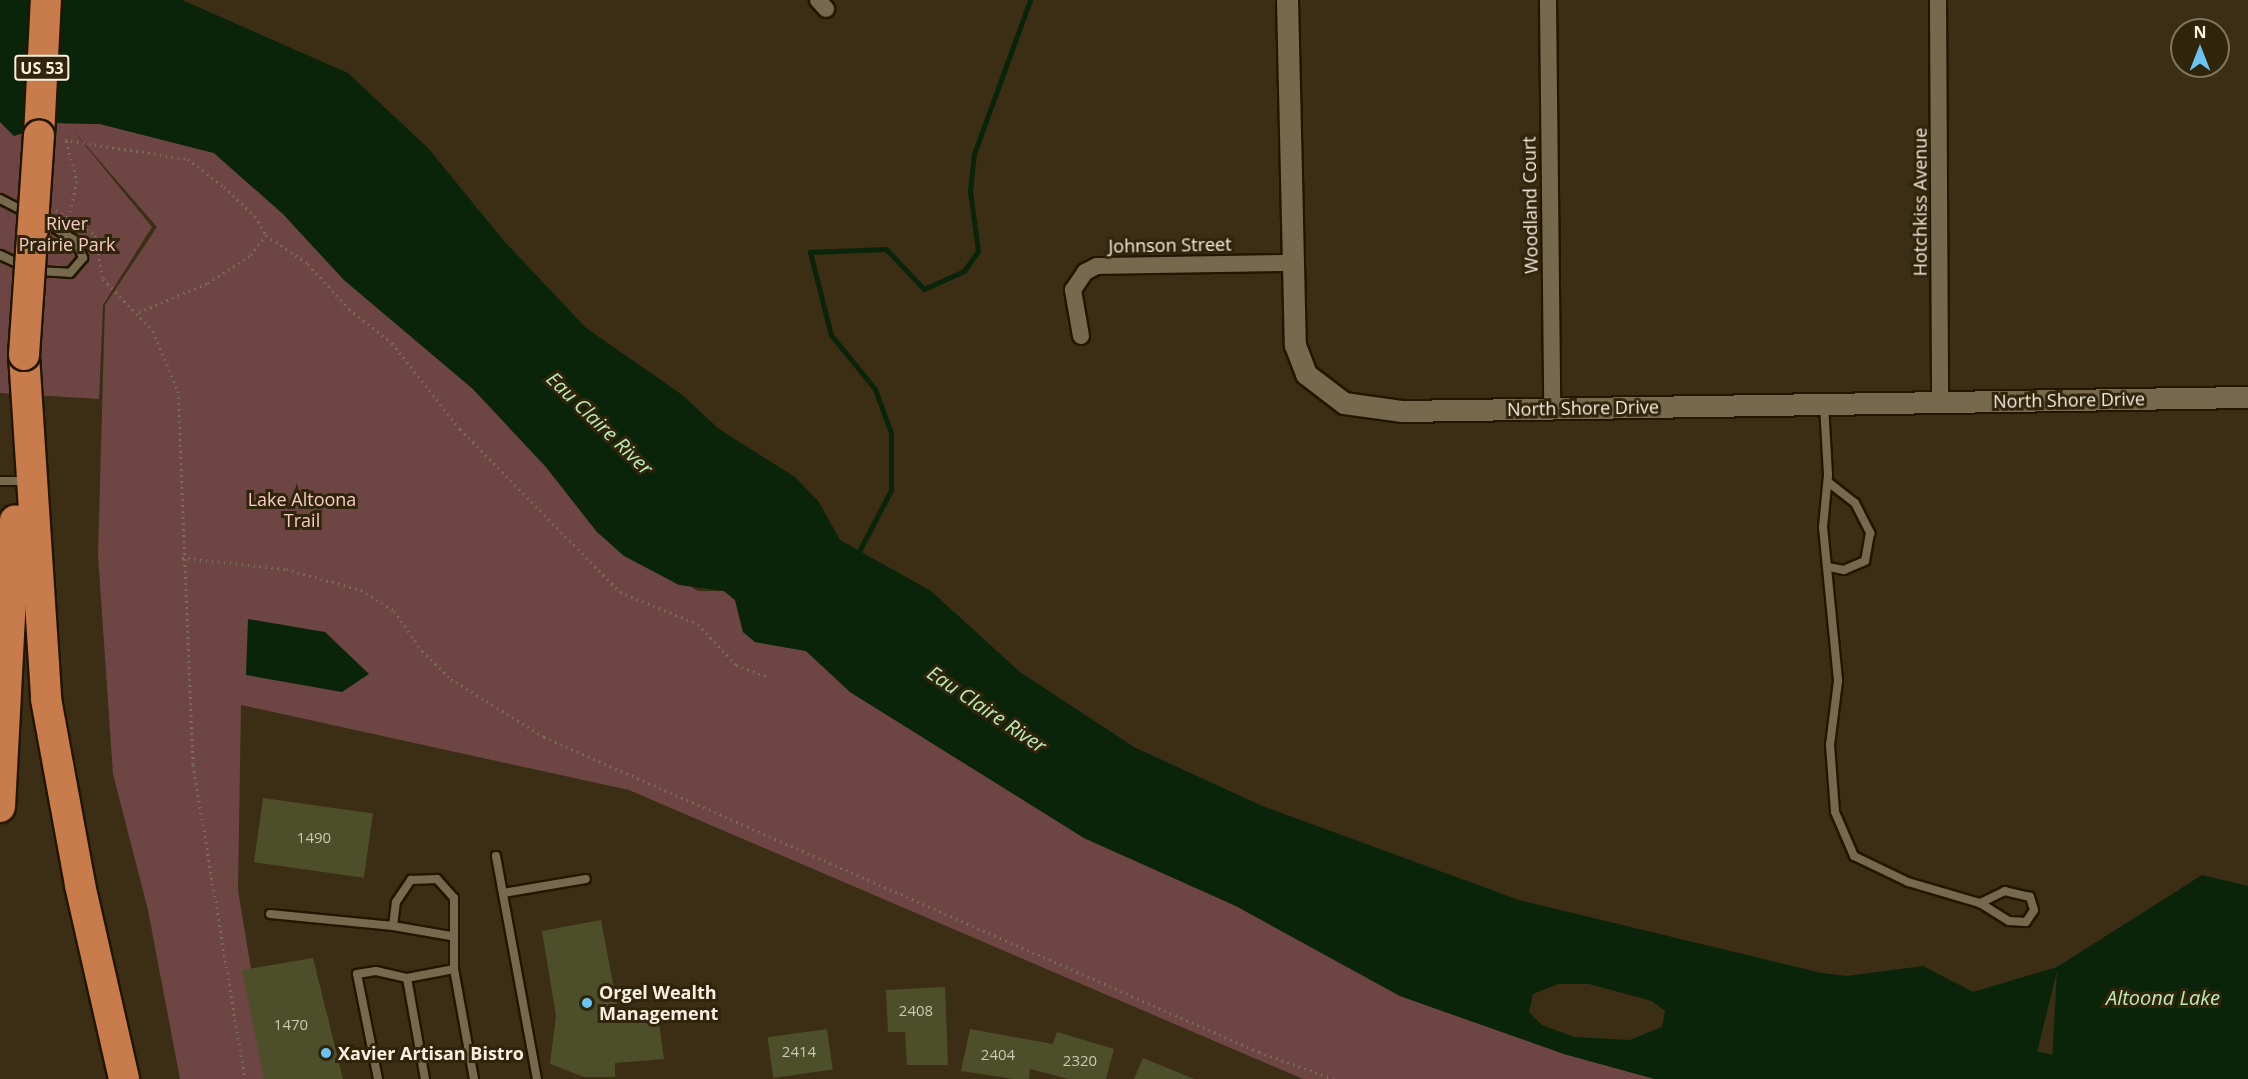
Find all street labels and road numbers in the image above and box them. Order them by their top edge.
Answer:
road number: US 53 [14,55,70,81]
street label: Hotchkiss Avenue [1909,128,1931,276]
street label: Woodland Court [1518,136,1542,274]
street label: Johnson Street [1108,233,1232,257]
street label: North Shore Drive [1993,388,2145,412]
street label: North Shore Drive [1507,396,1659,420]

